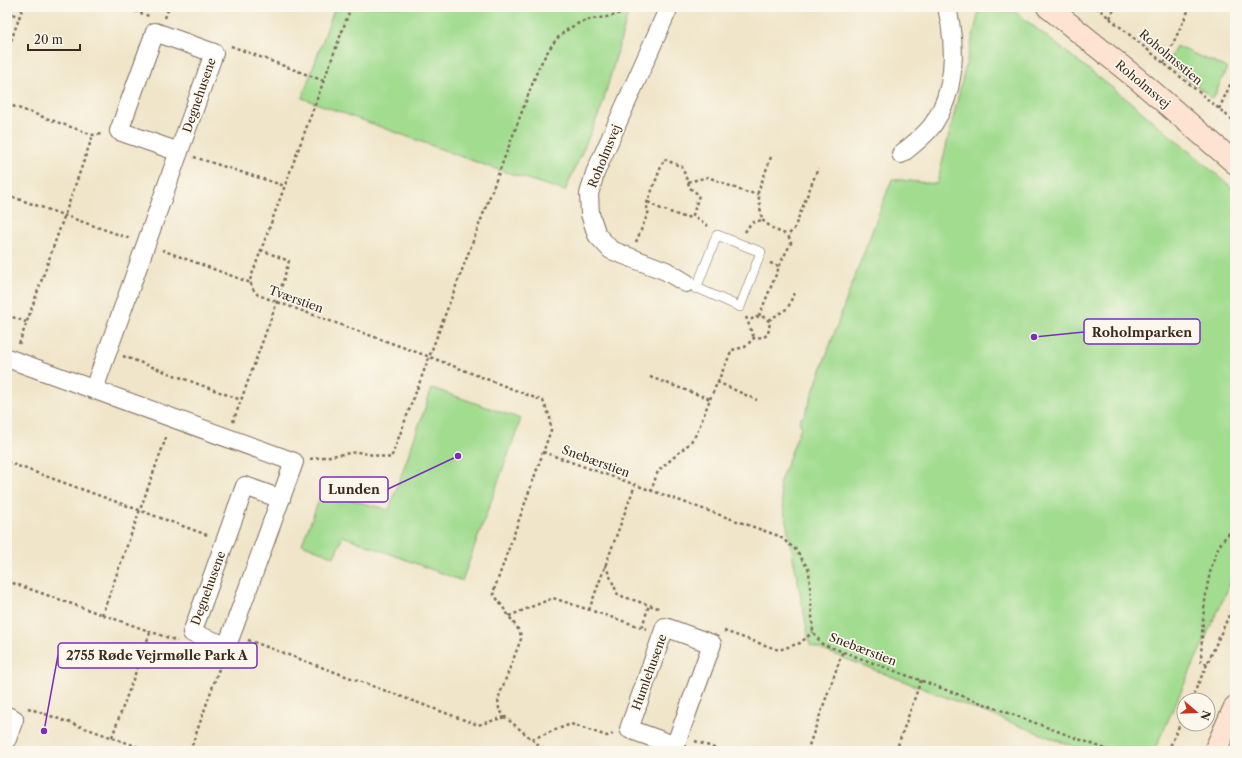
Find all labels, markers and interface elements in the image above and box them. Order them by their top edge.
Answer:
scale bar [28,26,80,52]
street label: Roholmsstien [1136,26,1206,88]
text: 20 m [34,32,63,47]
street label: Degnehusene [179,55,219,134]
street label: Roholmsvej [1112,57,1174,111]
street label: Roholmsvej [584,122,624,190]
street label: Tværstien [267,282,326,316]
callout: Roholmparken [1084,319,1200,344]
text: Roholmparken [1092,324,1192,340]
street label: Snebærstien [560,442,632,480]
callout: Lunden [320,477,388,502]
text: Lunden [328,481,380,497]
street label: Degnehusene [188,548,228,627]
street label: Snebærstien [827,629,899,669]
street label: Humlehusene [628,632,670,712]
callout: 2755 Røde Vejrmølle Park A [58,643,257,668]
text: 2755 Røde Vejrmølle Park A [66,647,249,663]
north arrow [1176,692,1216,732]
text: N [1197,708,1214,722]

